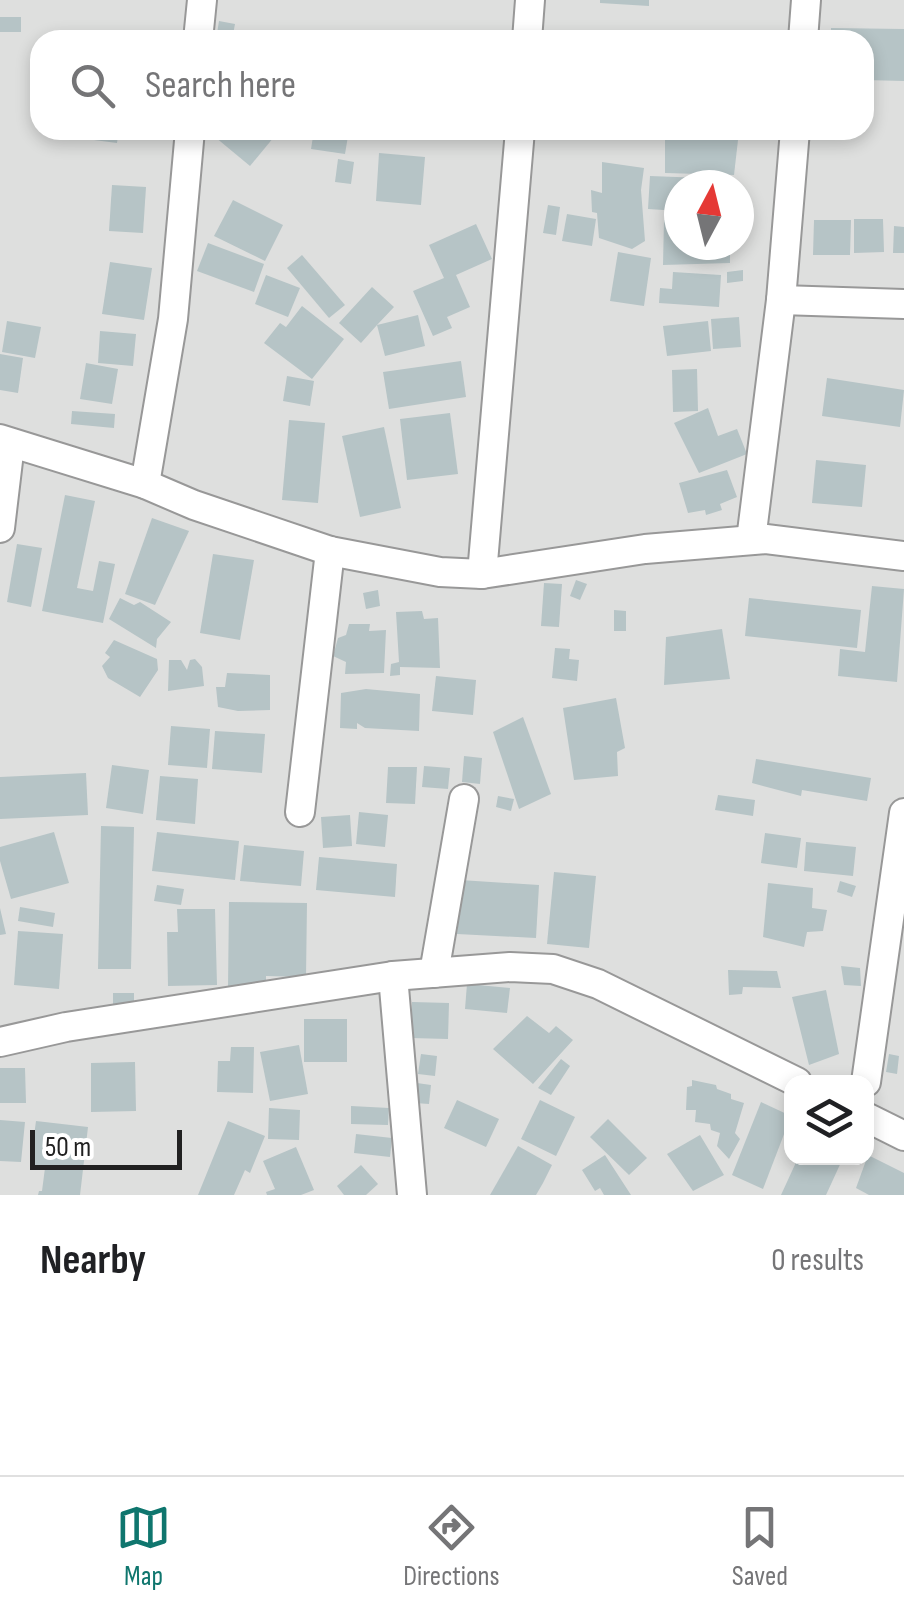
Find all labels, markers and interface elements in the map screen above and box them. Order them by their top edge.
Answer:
search box [30,30,874,140]
icon: search [65,58,120,113]
text: Search here [145,63,296,108]
north arrow [664,170,754,260]
map controls [784,1075,874,1165]
button: layers [784,1075,874,1165]
scale bar [30,1125,182,1170]
text: 50 m [45,1131,91,1164]
text: Nearby [40,1235,146,1286]
text: 0 results [771,1241,864,1280]
tab: Map [116,1500,171,1593]
tab: Directions [403,1500,500,1593]
tab: Saved [732,1500,788,1593]

